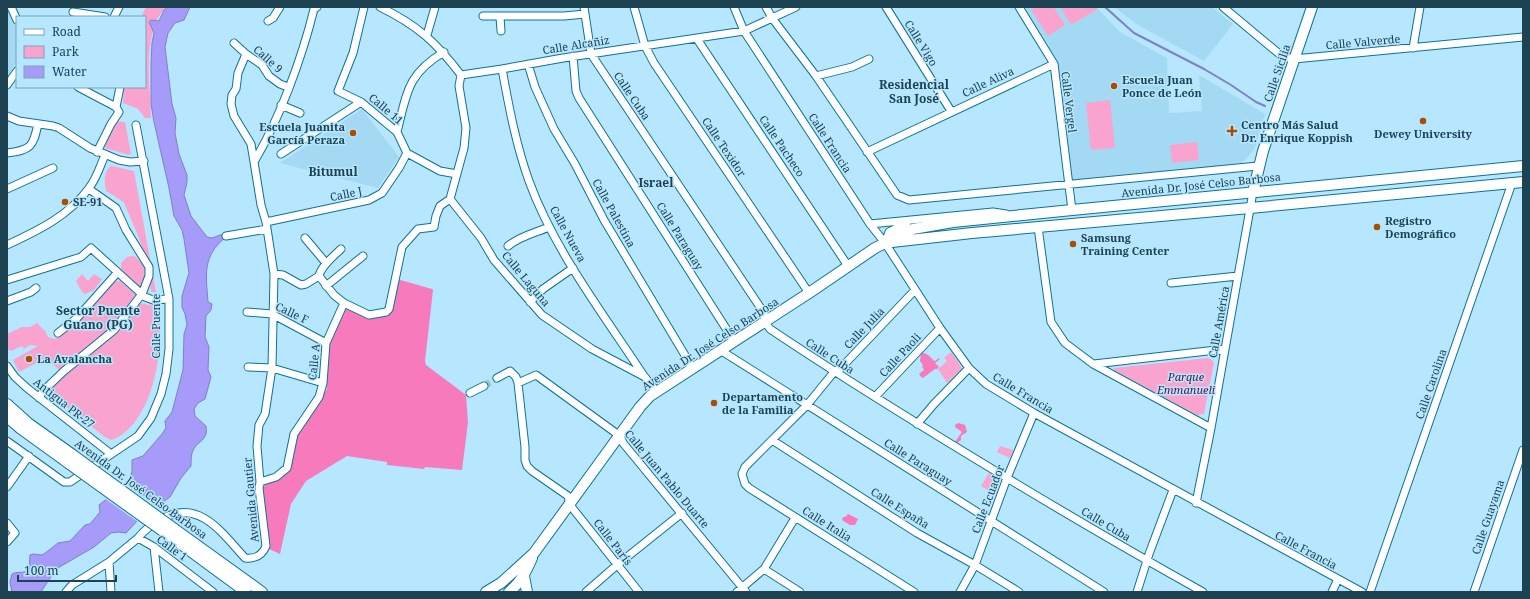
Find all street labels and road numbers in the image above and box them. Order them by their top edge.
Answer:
street label: Calle Vigo [901,17,941,69]
street label: Calle Valverde [1325,31,1401,52]
street label: Calle Alcañiz [541,32,610,57]
street label: Calle 9 [250,41,286,76]
street label: Calle Sicilia [1260,42,1293,104]
street label: Calle Aliva [959,63,1016,100]
street label: Calle Cuba [611,69,654,123]
street label: Calle Vergel [1058,70,1081,134]
street label: Calle 11 [366,90,407,127]
street label: Calle Francia [806,110,855,175]
street label: Calle Pacheco [756,112,809,180]
street label: Calle Texidor [699,114,750,180]
street label: Avenida Dr. José Celso Barbosa [1121,169,1281,200]
street label: Calle Palestina [589,176,639,250]
street label: Calle J [328,183,363,204]
street label: Calle Paraguay [654,199,708,273]
street label: Calle Nueva [547,203,590,265]
street label: Calle Laguna [499,248,554,309]
street label: Calle América [1205,285,1232,359]
street label: Calle Puente [148,293,163,358]
street label: Avenida Dr. José Celso Barbosa [638,294,781,393]
street label: Calle F [273,298,312,327]
street label: Calle Julia [840,304,887,352]
street label: Calle Paoli [876,329,924,380]
street label: Calle Cuba [803,334,858,377]
street label: Calle A [304,343,323,381]
street label: Calle Carolina [1412,347,1450,421]
street label: Calle Francia [990,369,1056,417]
street label: Antigua PR-27 [31,374,98,431]
street label: Calle Juan Pablo Duarte [622,426,713,531]
street label: Avenida Dr. José Celso Barbosa [72,435,210,542]
street label: Calle Paraguay [881,435,956,489]
street label: Avenida Gautier [239,456,262,543]
street label: Calle Ecuador [968,462,1008,535]
street label: Calle Guayama [1468,477,1507,556]
street label: Calle España [868,484,932,532]
street label: Calle Italia [800,502,855,545]
street label: Calle Cuba [1079,503,1134,544]
street label: Calle París [591,515,636,568]
street label: Calle Francia [1273,527,1340,572]
street label: Calle 1 [154,531,191,564]

